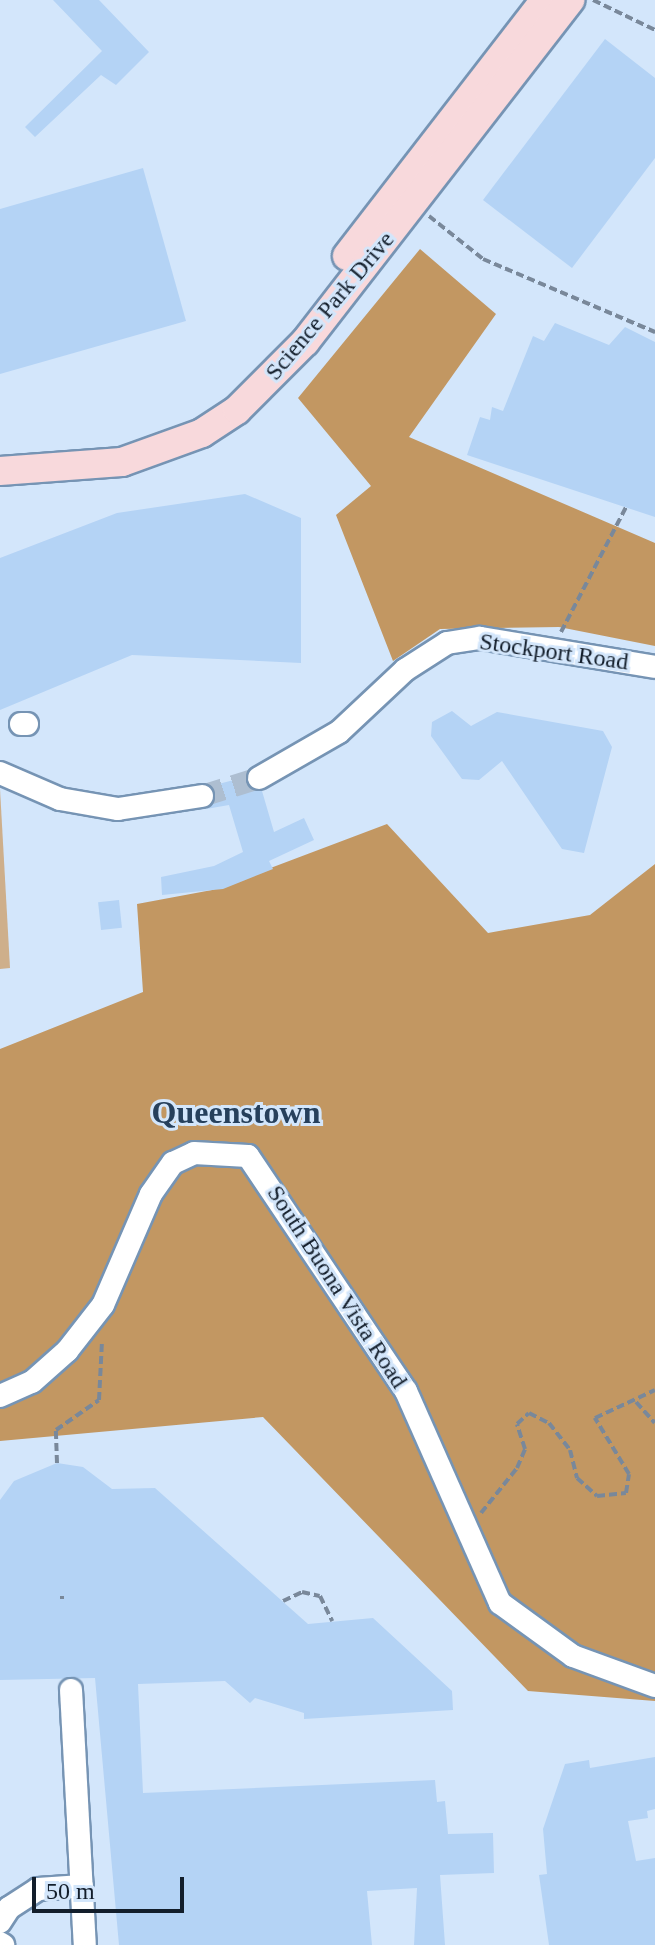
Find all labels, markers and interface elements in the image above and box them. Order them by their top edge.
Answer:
street label: Science Park Drive [259,226,401,386]
street label: Stockport Road [478,627,630,677]
district label: Queenstown [152,1093,320,1131]
street label: South Buona Vista Road [261,1180,413,1394]
scale bar [36,1861,188,1911]
text: 50 m [46,1878,95,1904]

